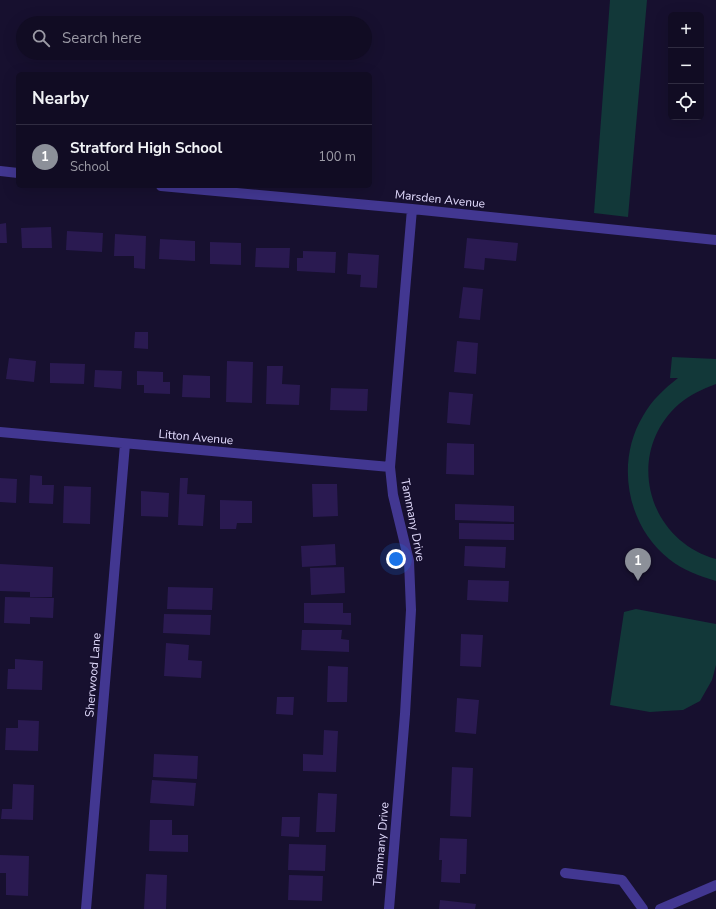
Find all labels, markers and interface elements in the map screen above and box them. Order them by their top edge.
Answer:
map controls [668,12,704,120]
button: + [668,12,704,48]
search box [16,16,372,60]
icon: search [30,27,52,49]
text: Search here [62,28,142,48]
button: − [668,48,704,84]
button: locate [668,84,704,120]
text: Nearby [32,87,89,110]
text: Stratford High School [70,138,222,158]
text: 1 [41,148,49,166]
text: 100 m [318,148,356,166]
text: School [70,158,110,176]
street label: Marsden Avenue [394,186,486,212]
street label: Litton Avenue [158,426,234,448]
street label: Tammany Drive [397,477,429,563]
pin: 1 [625,548,651,581]
your location [386,549,406,569]
street label: Sherwood Lane [81,632,105,718]
street label: Tammany Drive [369,801,393,887]

